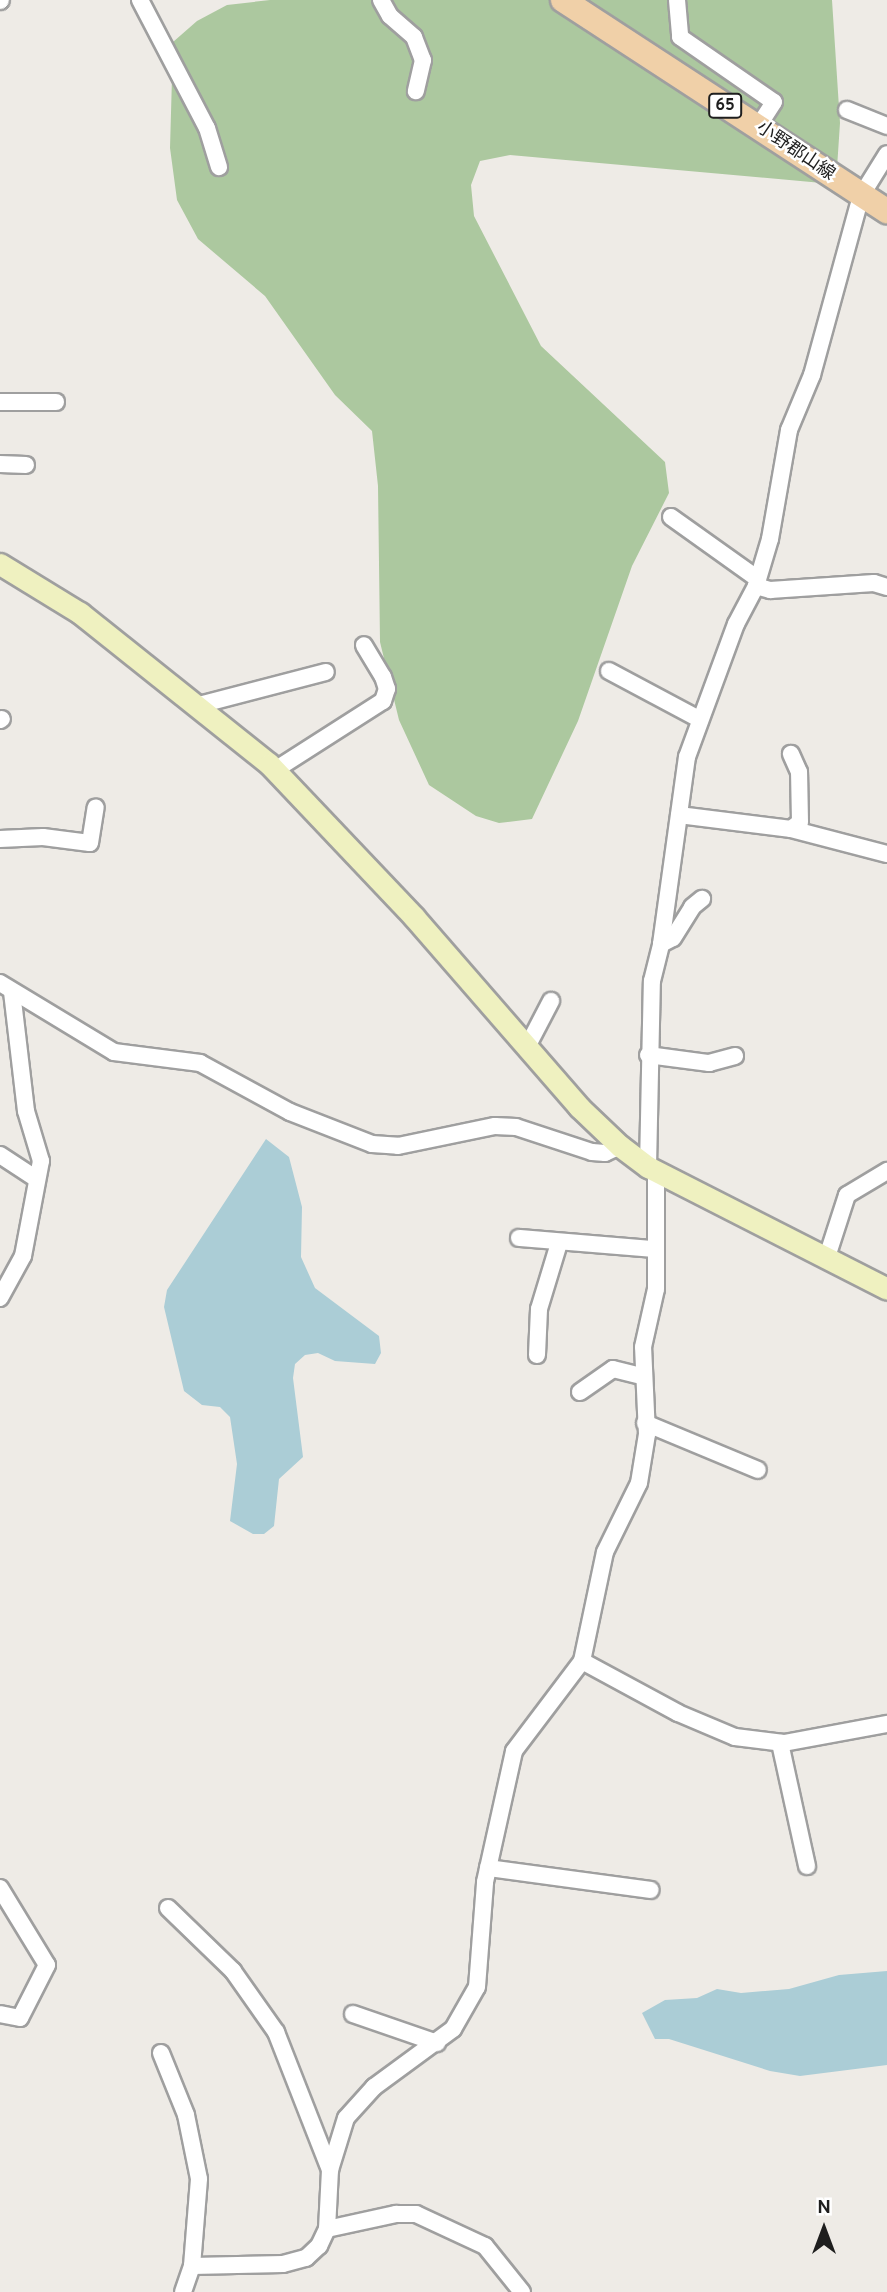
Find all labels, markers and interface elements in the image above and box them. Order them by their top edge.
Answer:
road number: 65 [708,94,742,118]
street label: 小野郡山線 [752,118,838,186]
north arrow [789,2194,859,2264]
text: N [817,2196,831,2220]

